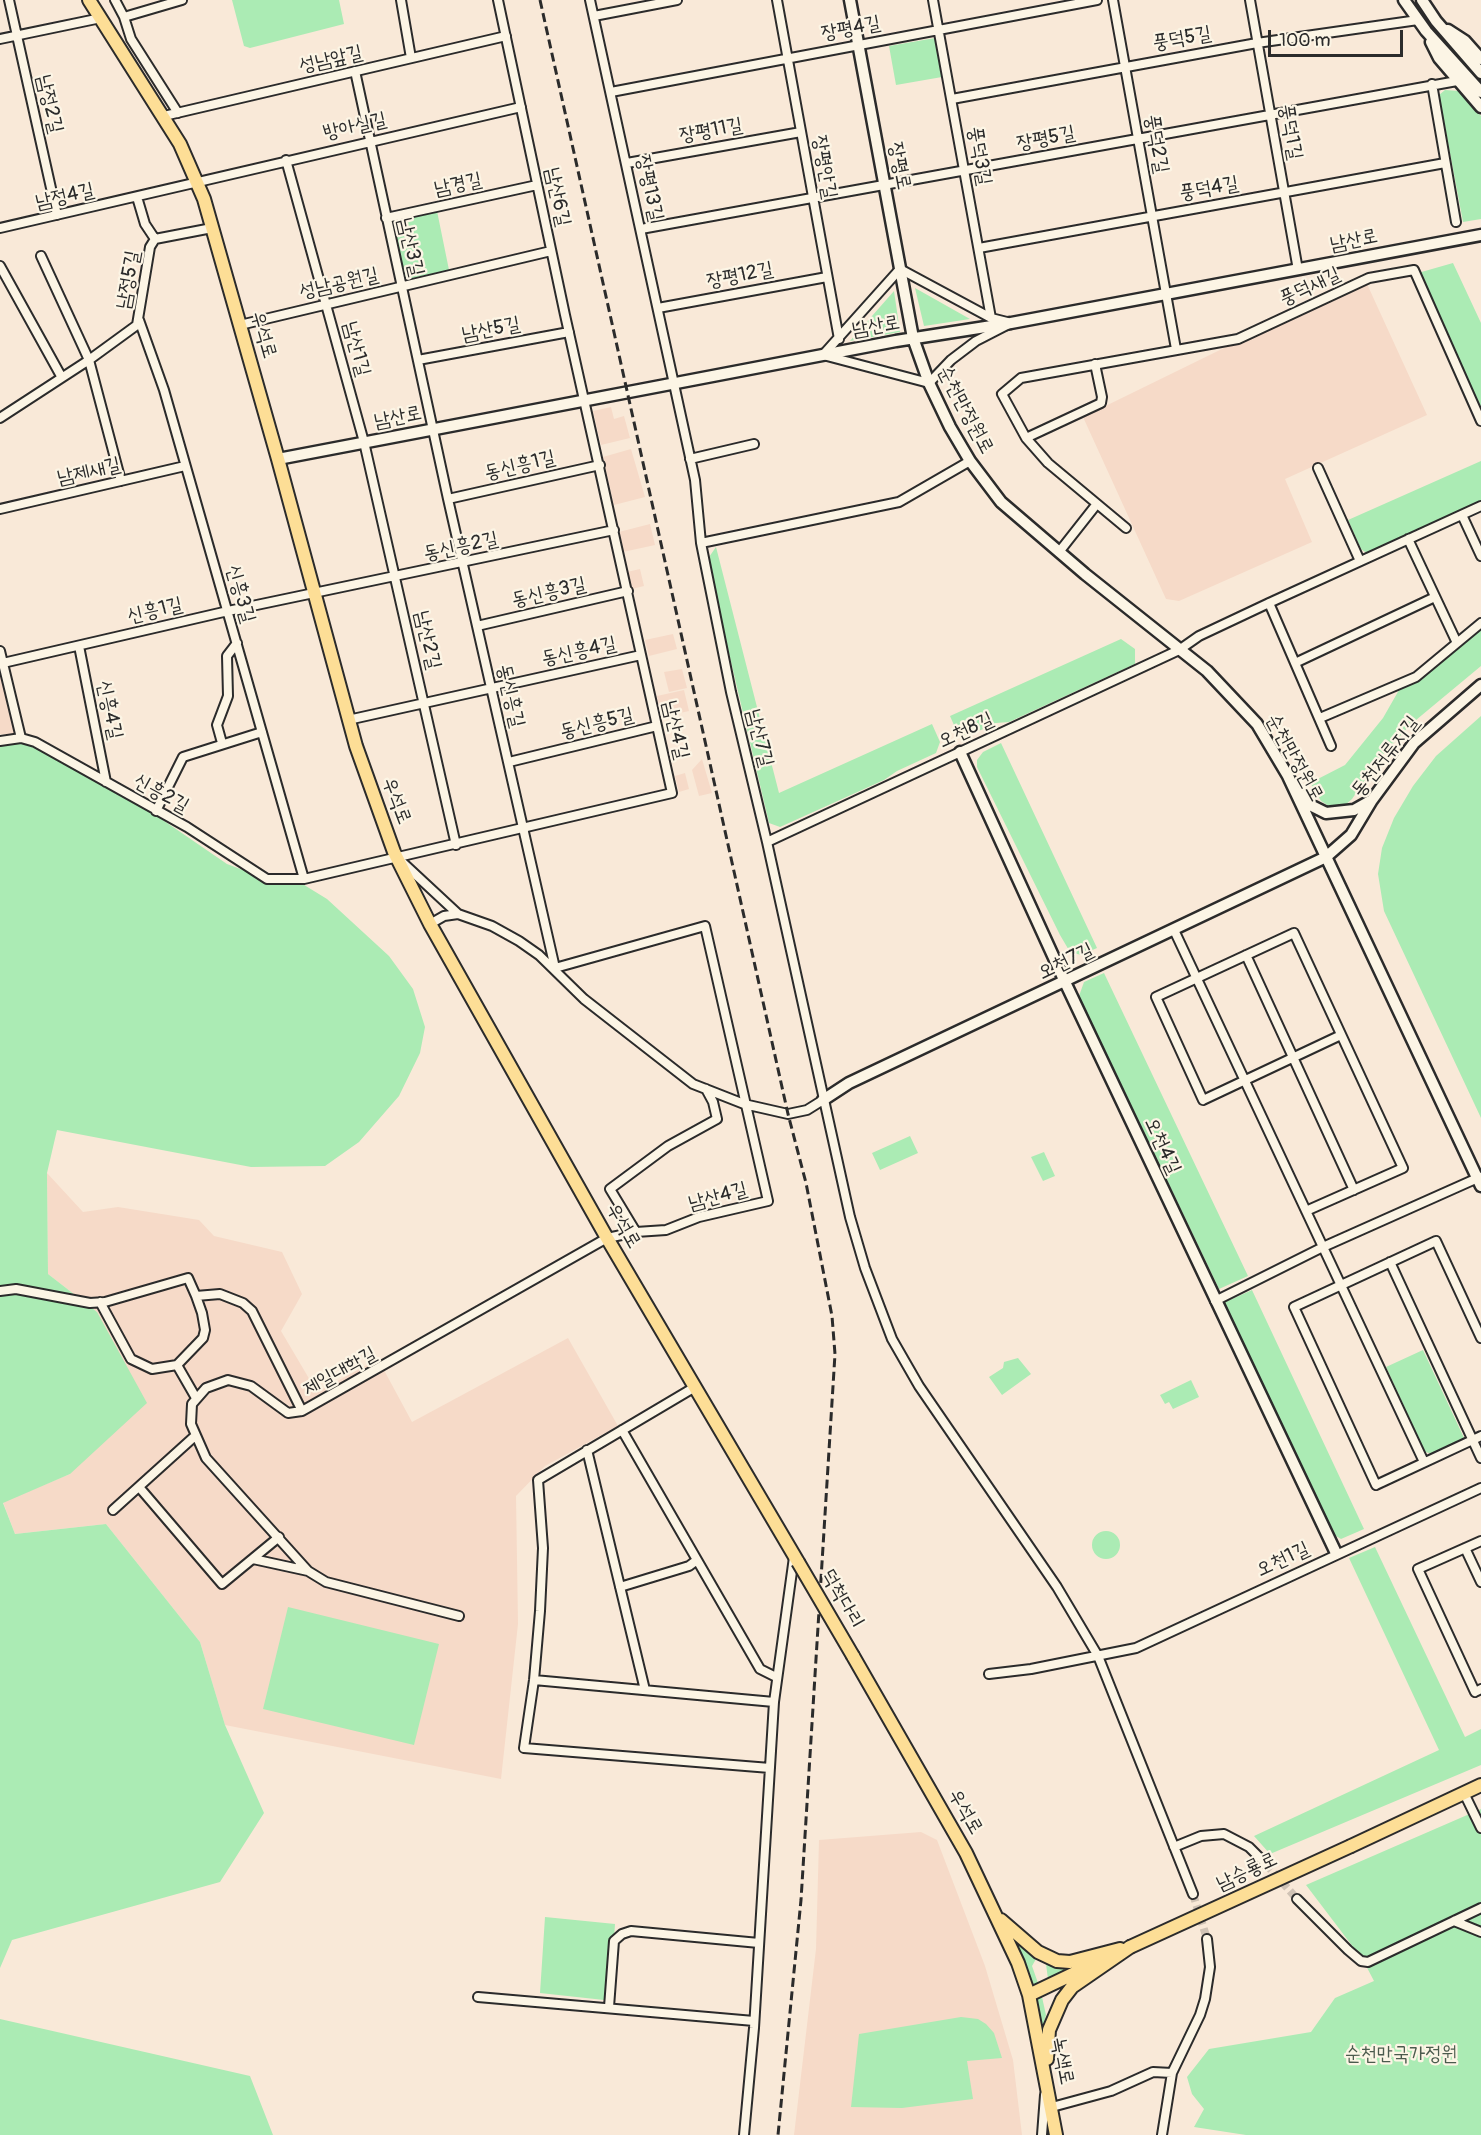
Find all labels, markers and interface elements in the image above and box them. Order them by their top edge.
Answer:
street label: 장평4길 [819,12,883,46]
scale bar [1271,18,1406,56]
street label: 풍덕5길 [1151,22,1213,56]
text: 100 m [1279,29,1331,52]
street label: 성남앞길 [297,41,365,79]
street label: 남정2길 [31,72,67,136]
street label: 풍덕1길 [1273,102,1307,162]
street label: 방아실길 [321,108,389,146]
street label: 풍덕2길 [1139,113,1173,175]
street label: 장평11길 [677,114,745,148]
street label: 장평5길 [1015,122,1077,156]
street label: 풍덕3길 [962,125,996,187]
street label: 장평안길 [807,133,841,201]
street label: 장평로 [883,140,915,192]
street label: 장평13길 [630,153,668,223]
street label: 남산6길 [539,165,575,229]
street label: 남경길 [432,168,484,202]
street label: 풍덕4길 [1177,172,1241,206]
street label: 남정4길 [33,179,97,215]
street label: 남산3길 [392,215,428,279]
street label: 남산로 [1328,225,1380,257]
street label: 남정5길 [112,249,146,311]
street label: 장평12길 [705,258,775,294]
street label: 성남공원길 [297,263,381,305]
street label: 풍덕새길 [1276,263,1344,311]
street label: 우석로 [245,308,281,362]
street label: 남산로 [850,311,902,343]
street label: 남산5길 [460,313,522,347]
street label: 남산1길 [337,319,375,379]
street label: 순천만정원로 [932,362,998,458]
street label: 남산로 [372,402,424,434]
street label: 동신흥1길 [482,446,558,486]
street label: 남제새길 [55,453,123,491]
street label: 동신흥2길 [422,527,500,567]
street label: 신흥3길 [220,562,260,626]
street label: 동신흥3길 [510,573,588,613]
street label: 신흥1길 [125,593,185,629]
street label: 남산2길 [409,608,445,672]
street label: 동신흥4길 [539,632,619,672]
street label: 동신흥길 [491,662,529,730]
street label: 신흥4길 [91,678,127,742]
street label: 남산4길 [657,698,693,762]
street label: 동신흥5길 [558,703,636,745]
street label: 남산7길 [740,707,778,769]
street label: 오천8길 [934,708,998,754]
street label: 순천만정원로 [1260,710,1328,806]
street label: 동천저류지길 [1347,712,1425,802]
street label: 신흥2길 [129,769,193,819]
street label: 우석로 [376,774,416,828]
street label: 오천7길 [1034,938,1098,986]
street label: 오천4길 [1138,1114,1186,1178]
street label: 남산4길 [686,1178,750,1216]
street label: 우석로 [601,1199,645,1253]
street label: 제일대학길 [299,1342,381,1402]
street label: 오천1길 [1253,1537,1313,1583]
street label: 덕척다리 [816,1565,868,1633]
street label: 우석로 [943,1785,987,1839]
street label: 남승룡로 [1213,1848,1281,1896]
street label: 녹색로 [1046,2035,1078,2087]
park label: 순천만국가정원 [1345,2043,1457,2067]

